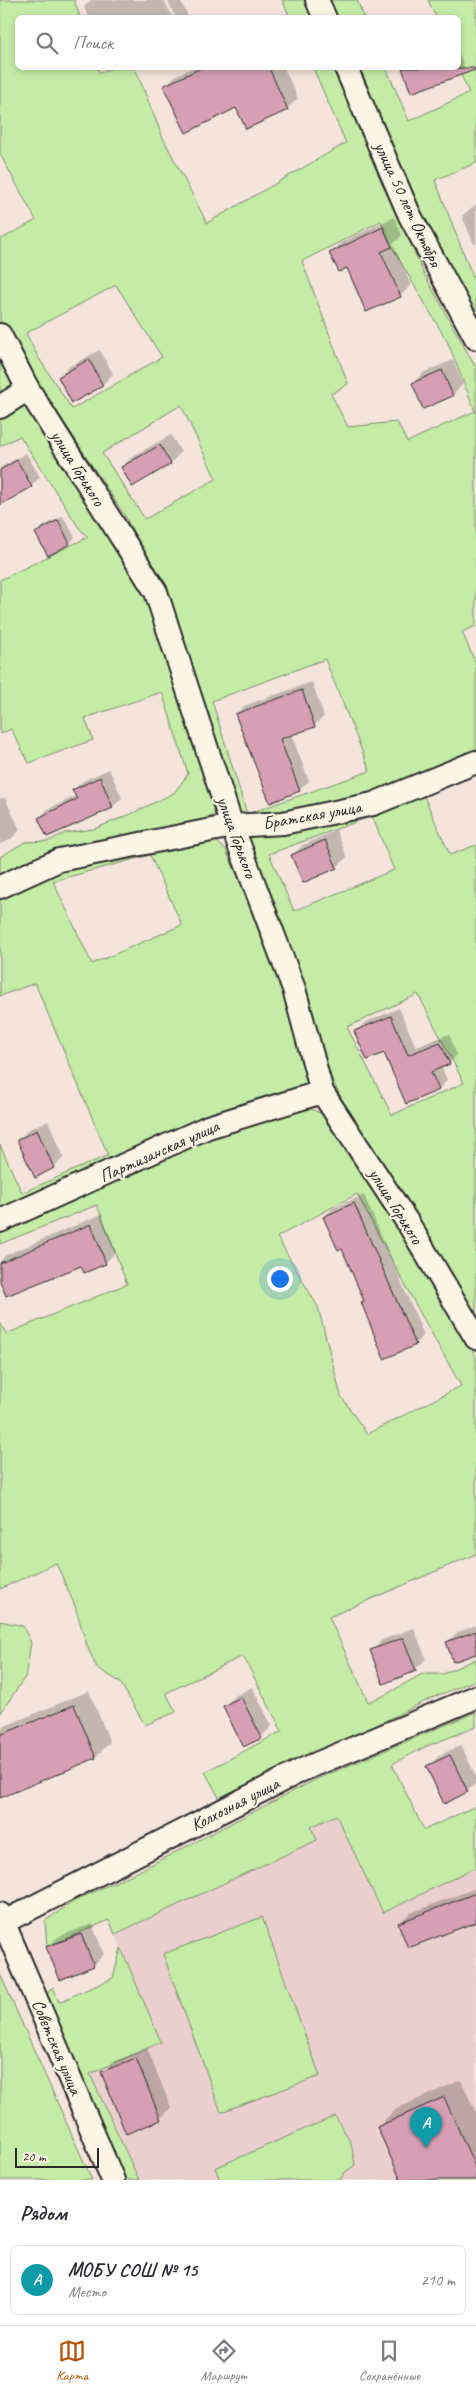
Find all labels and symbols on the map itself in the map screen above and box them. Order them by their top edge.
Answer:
street label: улица 50 лет Октября [369,137,447,272]
street label: улица Горького [46,425,111,511]
street label: улица Горького [212,792,262,882]
street label: Братская улица [261,795,365,835]
street label: Партизанская улица [96,1114,224,1187]
street label: улица Горького [364,1163,429,1249]
your location [267,1266,293,1292]
street label: Колхозная улица [187,1772,284,1836]
street label: Советская улица [27,1996,87,2099]
pin: A [410,2107,442,2148]
scale bar [15,2145,99,2168]

